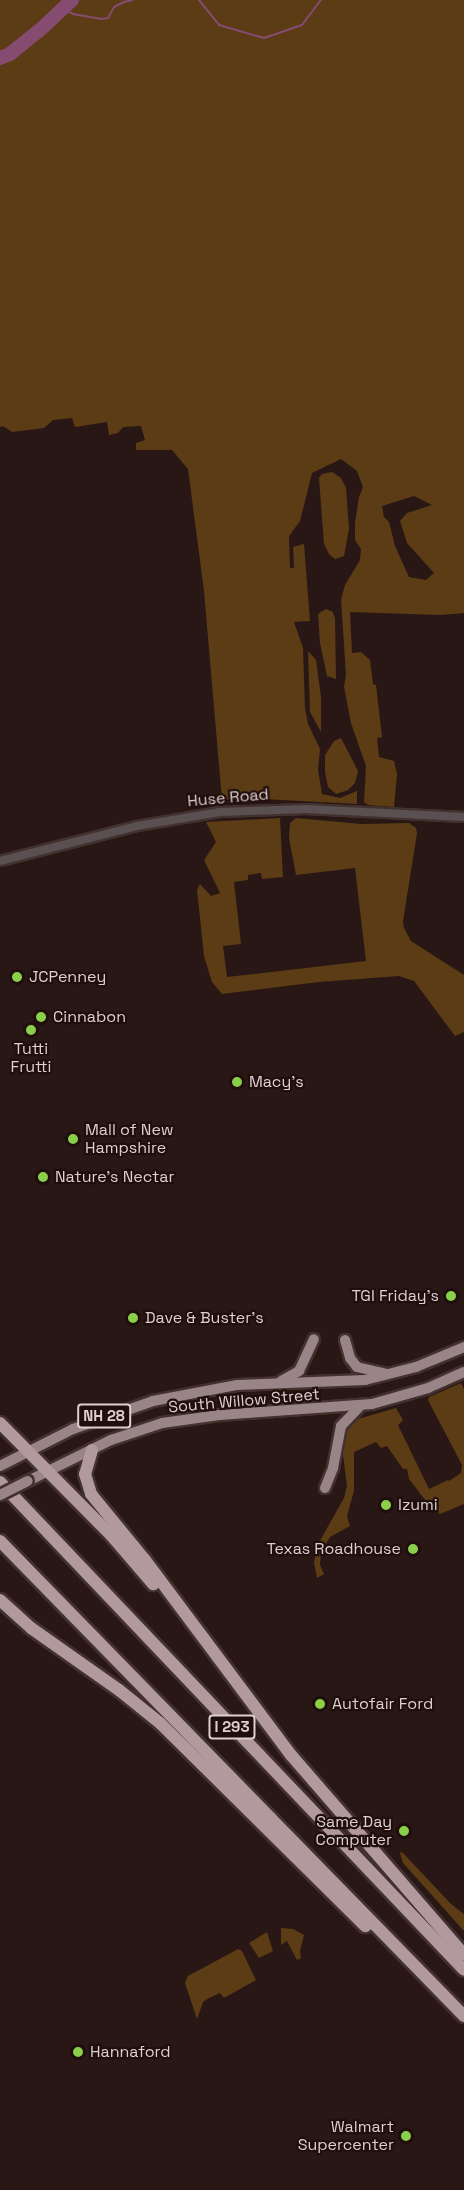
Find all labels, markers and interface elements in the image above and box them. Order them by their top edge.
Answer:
street label: Huse Road [187,785,269,811]
place label: JCPenney [29,967,106,987]
marker: JCPenney [10,970,24,984]
place label: Cinnabon [53,1007,126,1027]
marker: Cinnabon [34,1010,48,1024]
marker: Tutti Frutti [24,1023,38,1037]
place label: Tutti Frutti [11,1039,51,1077]
place label: Macy's [249,1072,304,1092]
marker: Macy's [230,1075,244,1089]
place label: Mall of New Hampshire [85,1120,174,1158]
marker: Mall of New Hampshire [66,1132,80,1146]
place label: Nature's Nectar [55,1167,175,1187]
marker: Nature's Nectar [36,1170,50,1184]
place label: TGI Friday's [351,1286,439,1306]
marker: TGI Friday's [444,1289,458,1303]
place label: Dave & Buster's [145,1308,264,1328]
marker: Dave & Buster's [126,1311,140,1325]
street label: South Willow Street [167,1385,321,1417]
road number: NH 28 [77,1404,131,1428]
place label: Izumi [398,1495,438,1515]
marker: Izumi [379,1498,393,1512]
place label: Texas Roadhouse [267,1539,401,1559]
marker: Texas Roadhouse [406,1542,420,1556]
place label: Autofair Ford [332,1694,433,1714]
marker: Autofair Ford [313,1697,327,1711]
road number: I 293 [208,1715,256,1739]
place label: Same Day Computer [315,1812,392,1850]
marker: Same Day Computer [397,1824,411,1838]
place label: Hannaford [90,2042,171,2062]
marker: Hannaford [71,2045,85,2059]
place label: Walmart Supercenter [298,2117,394,2155]
marker: Walmart Supercenter [399,2129,413,2143]

